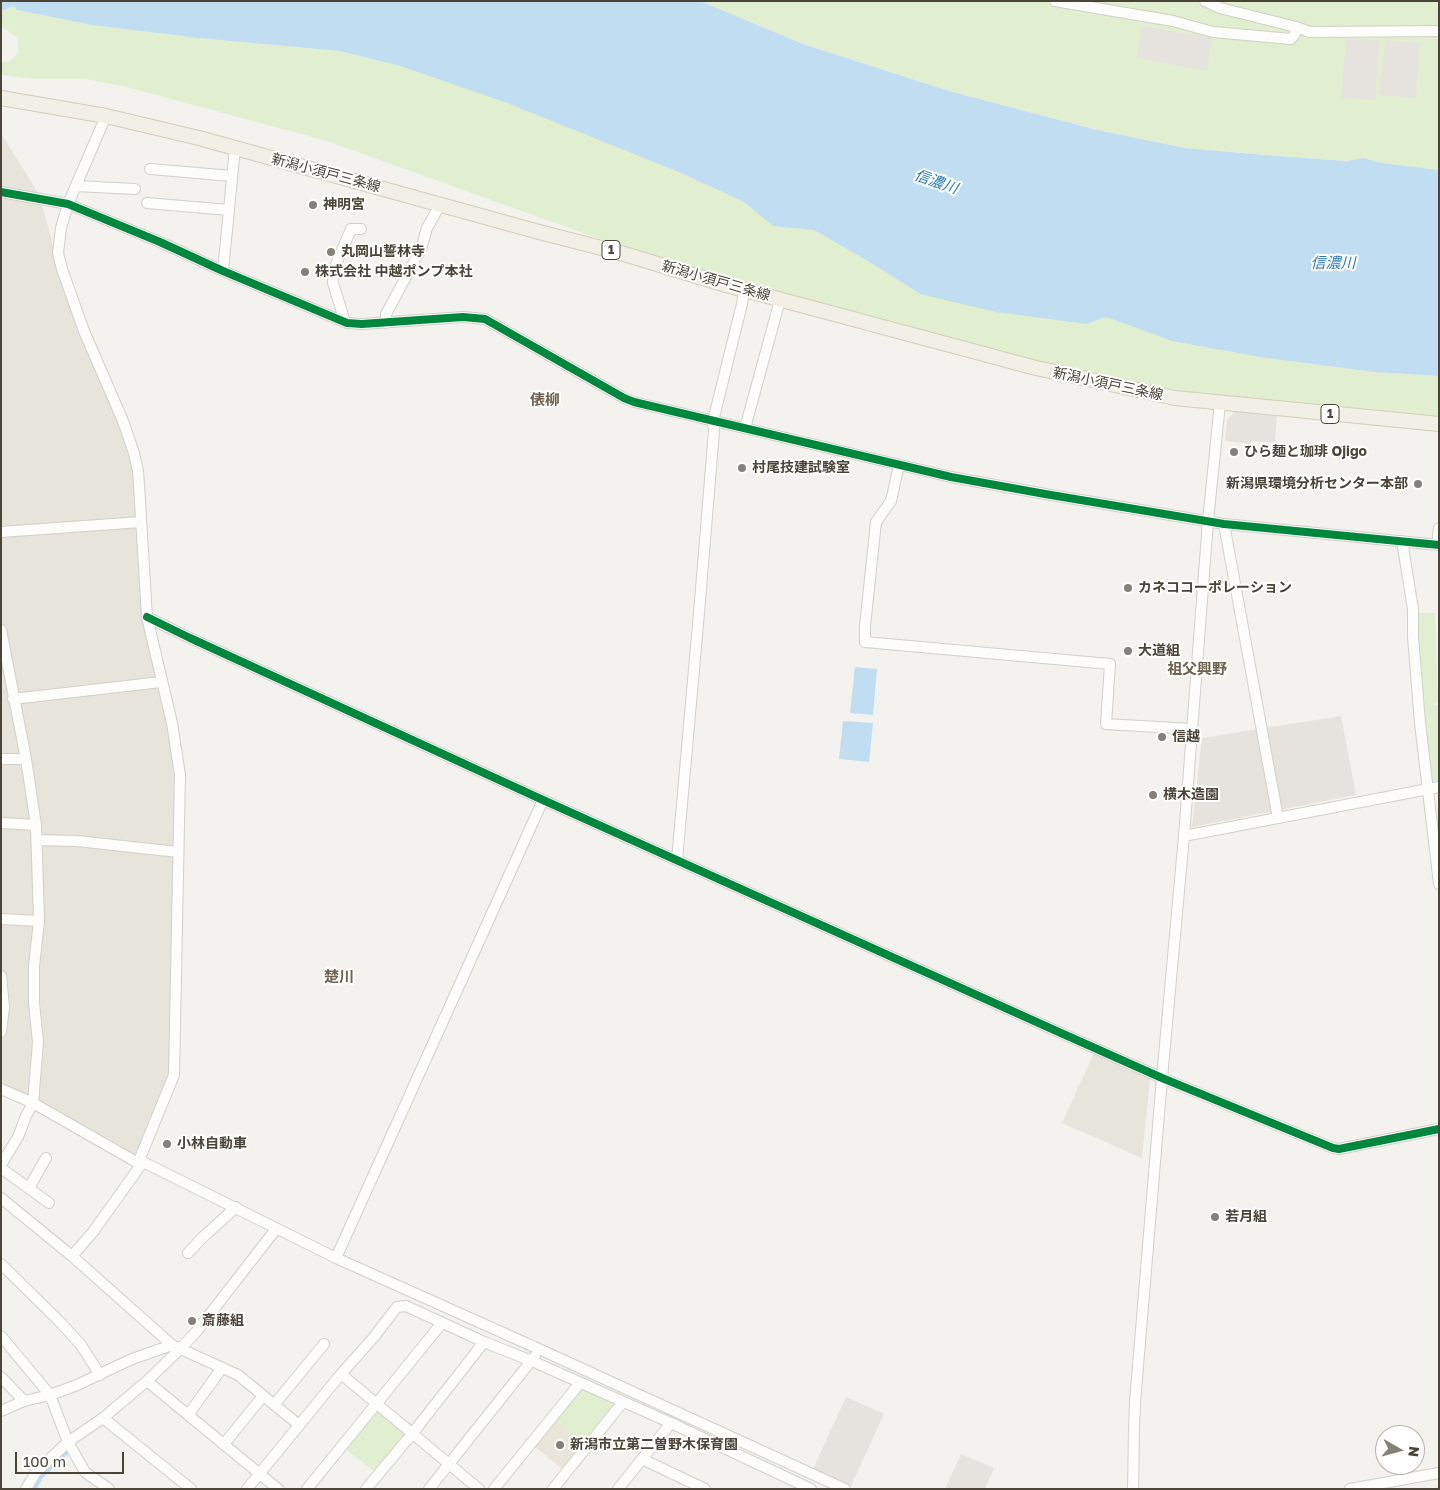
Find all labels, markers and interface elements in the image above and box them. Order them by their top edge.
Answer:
street label: 新潟小須戸三条線 [270,150,382,196]
water label: 信濃川 [912,166,960,198]
place label: 神明宮 [323,197,365,213]
marker: 神明宮 [307,199,319,211]
road number: 1 [602,240,620,260]
place label: 丸岡山誓林寺 [341,244,425,260]
marker: 丸岡山誓林寺 [325,246,337,258]
water label: 信濃川 [1311,254,1355,272]
street label: 新潟小須戸三条線 [660,257,772,305]
place label: 株式会社 中越ポンプ本社 [315,264,472,280]
marker: 株式会社 中越ポンプ本社 [299,266,311,278]
street label: 新潟小須戸三条線 [1051,364,1165,404]
district label: 俵柳 [530,391,560,409]
road number: 1 [1321,404,1339,424]
place label: ひら麺と珈琲 Ojigo [1244,444,1367,460]
marker: ひら麺と珈琲 Ojigo [1228,446,1240,458]
place label: 村尾技建試験室 [752,460,850,476]
marker: 村尾技建試験室 [736,462,748,474]
place label: 新潟県環境分析センター本部 [1226,476,1408,492]
marker: 新潟県環境分析センター本部 [1412,478,1424,490]
place label: カネココーポレーション [1138,580,1292,596]
marker: カネココーポレーション [1122,582,1134,594]
place label: 大道組 [1138,643,1180,659]
marker: 大道組 [1122,645,1134,657]
district label: 祖父興野 [1167,660,1227,678]
place label: 信越 [1172,729,1200,745]
marker: 信越 [1156,731,1168,743]
place label: 横木造園 [1163,787,1219,803]
marker: 横木造園 [1147,789,1159,801]
district label: 楚川 [324,968,354,986]
place label: 小林自動車 [177,1136,247,1152]
marker: 小林自動車 [161,1138,173,1150]
place label: 若月組 [1225,1209,1267,1225]
marker: 若月組 [1209,1211,1221,1223]
place label: 斎藤組 [202,1313,244,1329]
marker: 斎藤組 [186,1315,198,1327]
north arrow [1375,1425,1425,1475]
place label: 新潟市立第二曽野木保育園 [570,1437,738,1453]
marker: 新潟市立第二曽野木保育園 [554,1439,566,1451]
scale bar [18,1442,126,1474]
text: N [1405,1445,1423,1458]
text: 100 m [23,1452,66,1470]

